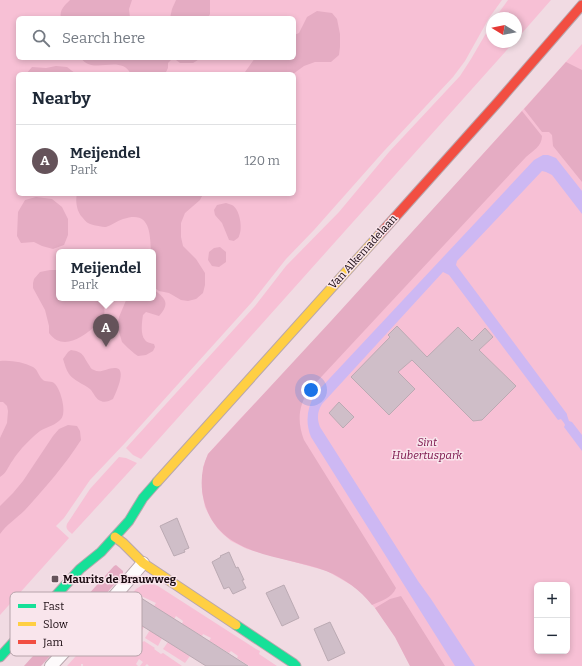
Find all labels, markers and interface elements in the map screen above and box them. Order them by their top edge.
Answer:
north arrow [486,12,522,48]
search box [16,16,296,60]
icon: search [30,27,52,49]
text: Search here [62,29,145,47]
text: Nearby [32,88,91,109]
text: Meijendel [70,144,140,162]
text: A [40,153,50,168]
text: 120 m [244,153,280,168]
text: Park [70,162,97,177]
street label: Van Alkemadelaan [326,212,400,292]
popup [56,249,156,301]
text: Meijendel [71,259,141,277]
text: Park [71,277,98,292]
pin: A [93,314,119,347]
your location [301,380,321,400]
park label: Sint Hubertuspark [392,436,463,462]
place label: Maurits de Brauwweg [63,573,177,586]
marker: Maurits de Brauwweg [50,574,60,584]
map controls [534,582,570,654]
button: + [534,582,570,618]
legend [10,592,142,656]
text: Fast [43,600,64,613]
text: Slow [43,618,68,631]
button: − [534,618,570,654]
text: Jam [42,636,63,649]

